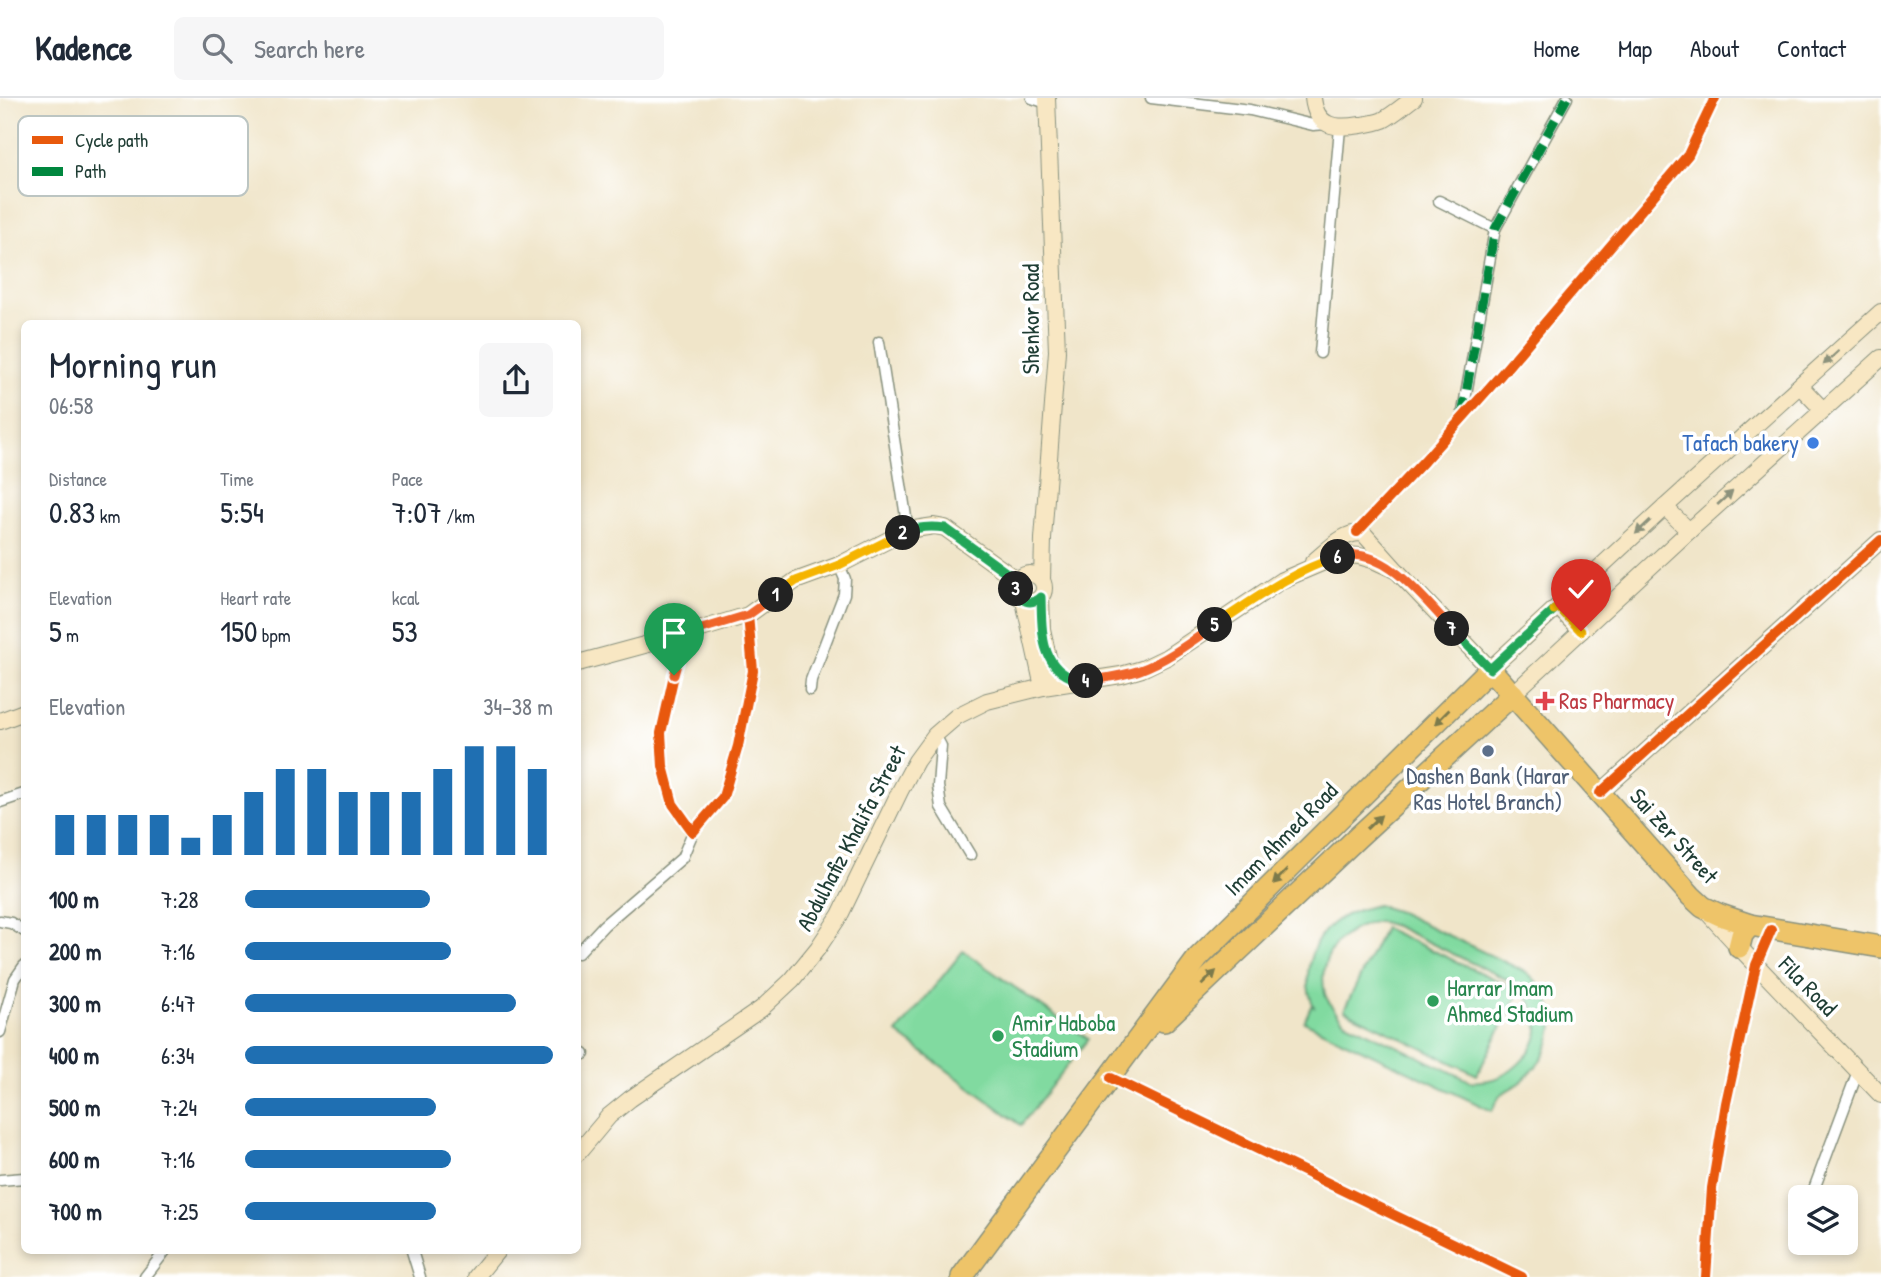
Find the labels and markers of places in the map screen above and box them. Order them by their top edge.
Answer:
place label: Tafach bakery [1682,427,1799,458]
marker: Tafach bakery [1805,435,1821,451]
pin: 2 [886,516,920,550]
pin: 6 [1320,540,1356,574]
pin [1551,559,1611,631]
pin: 3 [998,572,1034,606]
pin: 1 [758,578,794,612]
pin [644,603,704,675]
pin: 5 [1198,608,1232,642]
pin: 7 [1434,612,1470,646]
pin: 4 [1068,664,1104,698]
place label: Ras Pharmacy [1559,685,1675,716]
marker: Ras Pharmacy [1537,693,1553,709]
marker: Dashen Bank (Harar Ras Hotel Branch) [1480,743,1496,759]
place label: Dashen Bank (Harar Ras Hotel Branch) [1406,760,1570,817]
place label: Harrar Imam Ahmed Stadium [1447,972,1573,1029]
marker: Harrar Imam Ahmed Stadium [1425,993,1441,1009]
place label: Amir Haboba Stadium [1012,1007,1115,1064]
marker: Amir Haboba Stadium [990,1028,1006,1044]

